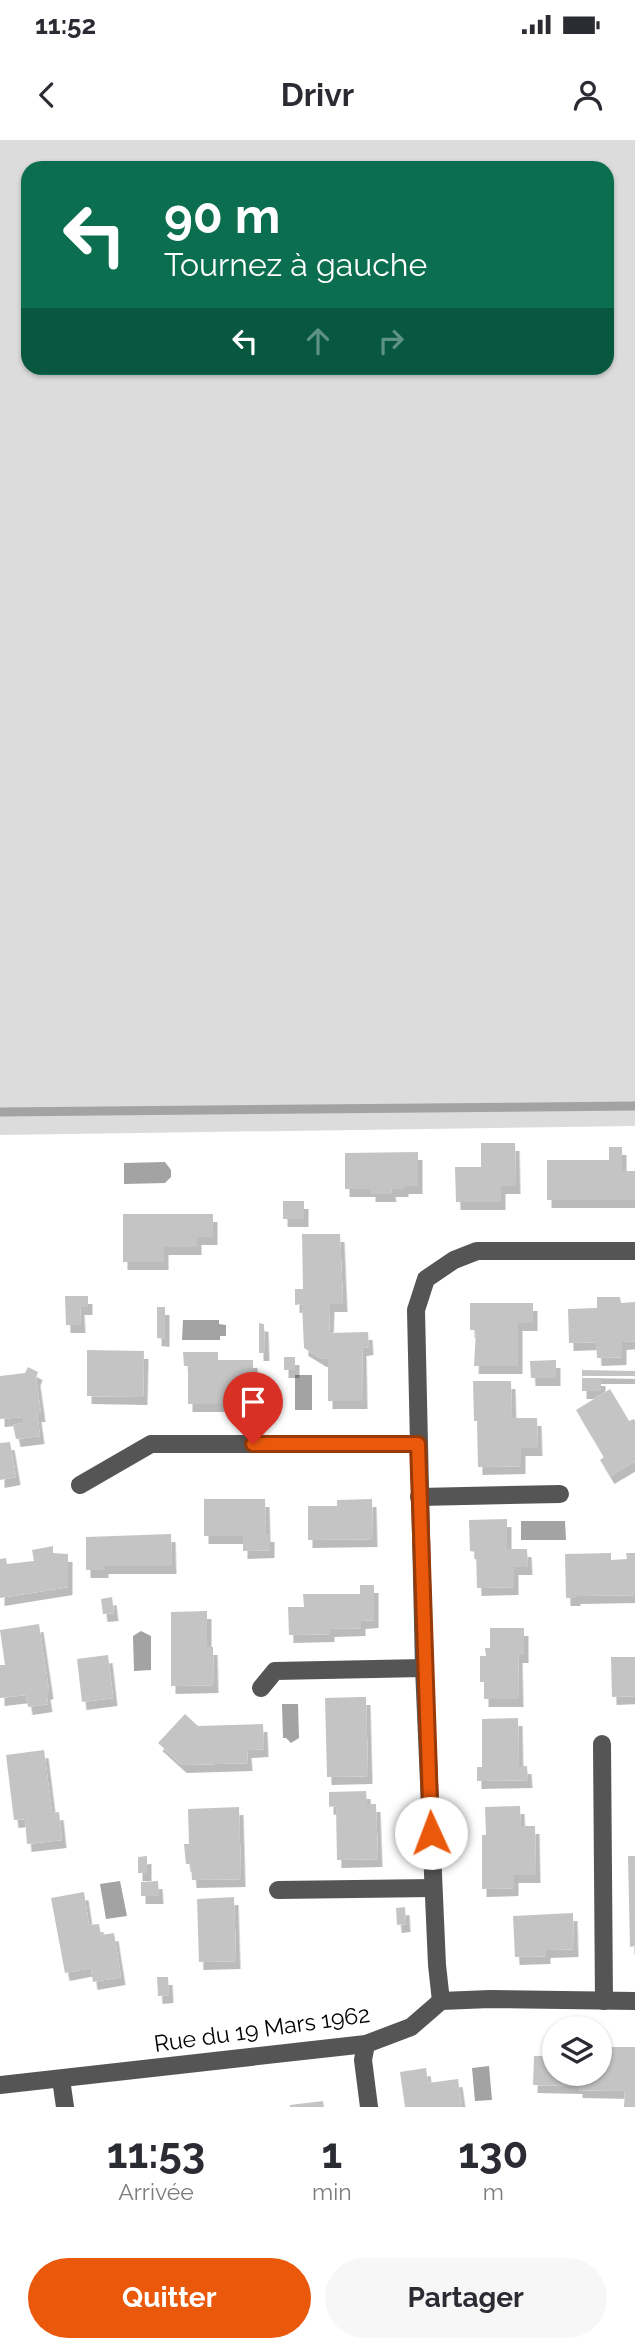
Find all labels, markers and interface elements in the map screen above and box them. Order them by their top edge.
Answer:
text: 11:52 [35,10,96,40]
icon: back [28,76,66,114]
text: Drivr [281,76,354,113]
icon: person [569,76,607,114]
text: 90 m [164,187,280,244]
icon: left [49,189,140,280]
text: Tournez à gauche [164,246,427,283]
icon: left [226,322,264,360]
icon: ahead [299,322,337,360]
icon: right [372,322,410,360]
pin [223,1372,283,1444]
icon: arrive [234,1383,272,1421]
position arrow [394,1796,468,1870]
street label: Rue du 19 Mars 1962 [152,2000,372,2057]
map controls [542,2016,612,2086]
button: layers [542,2016,612,2086]
text: 11:53 [107,2129,205,2178]
text: 1 [321,2129,342,2178]
text: 130 [458,2129,528,2178]
text: Arrivée [118,2178,194,2205]
text: min [312,2178,352,2205]
text: m [483,2178,504,2205]
button: Quitter [28,2258,311,2338]
button: Partager [325,2258,607,2338]

